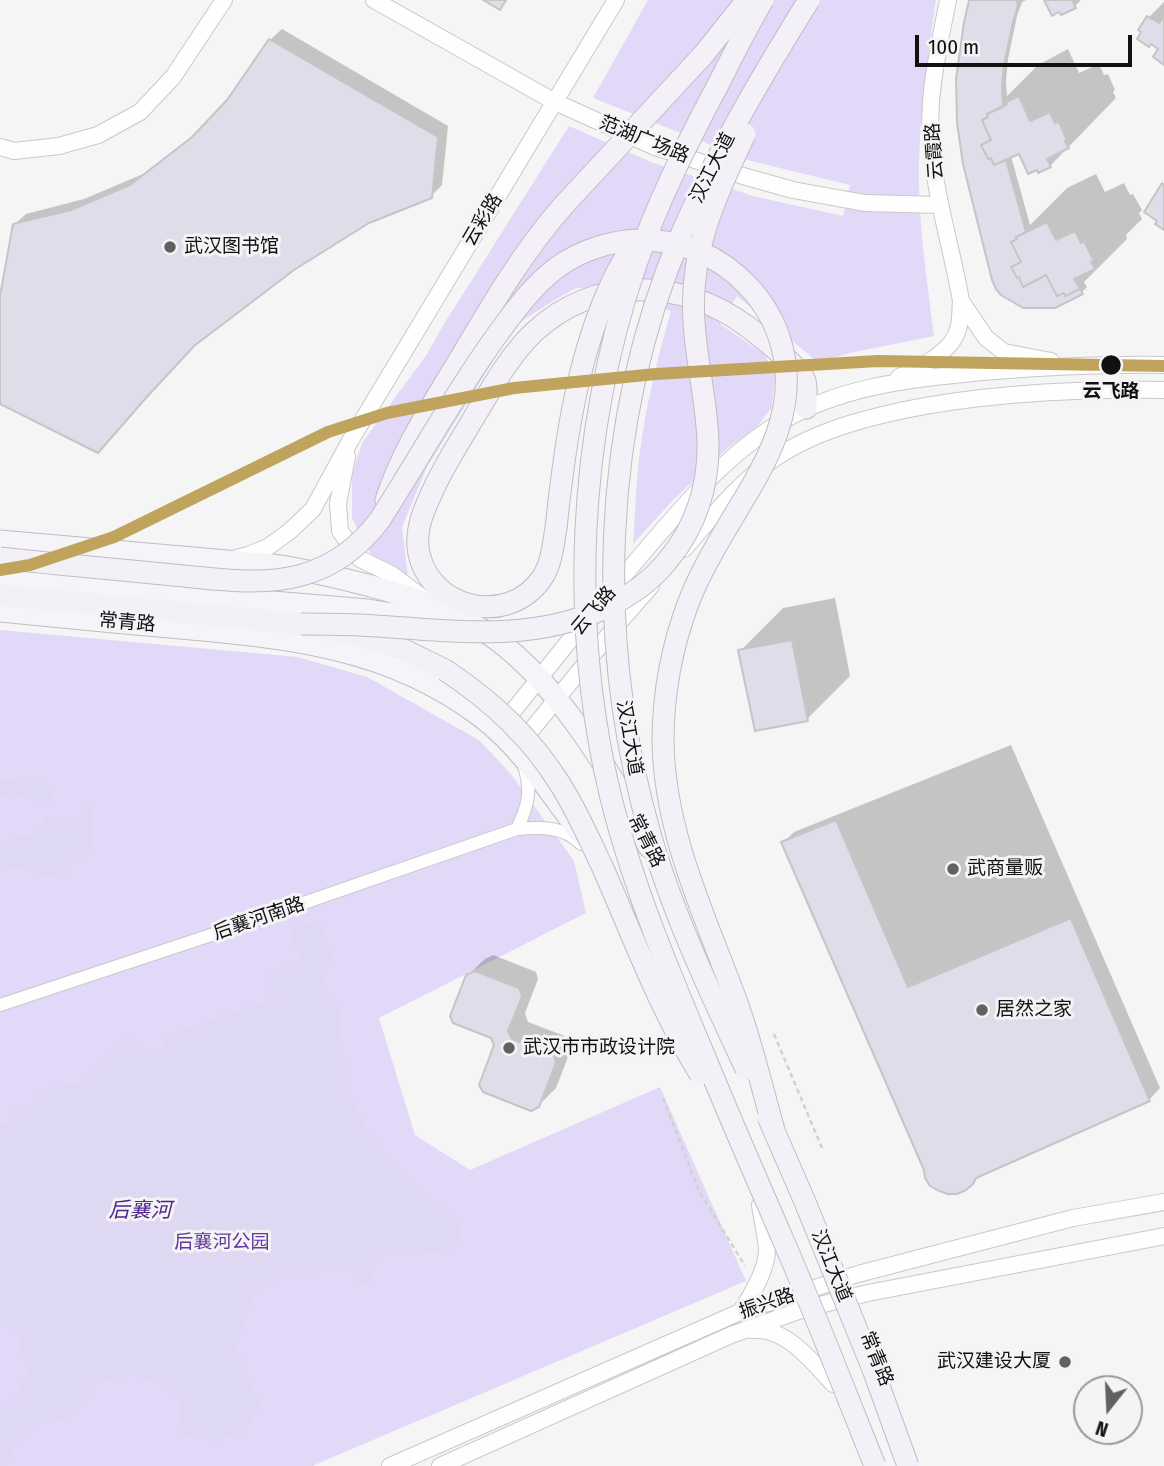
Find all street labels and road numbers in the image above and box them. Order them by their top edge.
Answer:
street label: 范湖广场路 [596,112,692,168]
street label: 云霞路 [922,122,948,180]
street label: 汉江大道 [686,129,740,207]
street label: 云彩路 [459,190,507,250]
street label: 云飞路 [567,582,621,640]
street label: 常青路 [98,609,156,637]
street label: 汉江大道 [611,699,647,777]
street label: 常青路 [623,810,669,872]
street label: 后襄河南路 [210,893,308,945]
street label: 汉江大道 [806,1226,856,1306]
street label: 振兴路 [736,1284,798,1324]
street label: 常青路 [855,1328,897,1390]

